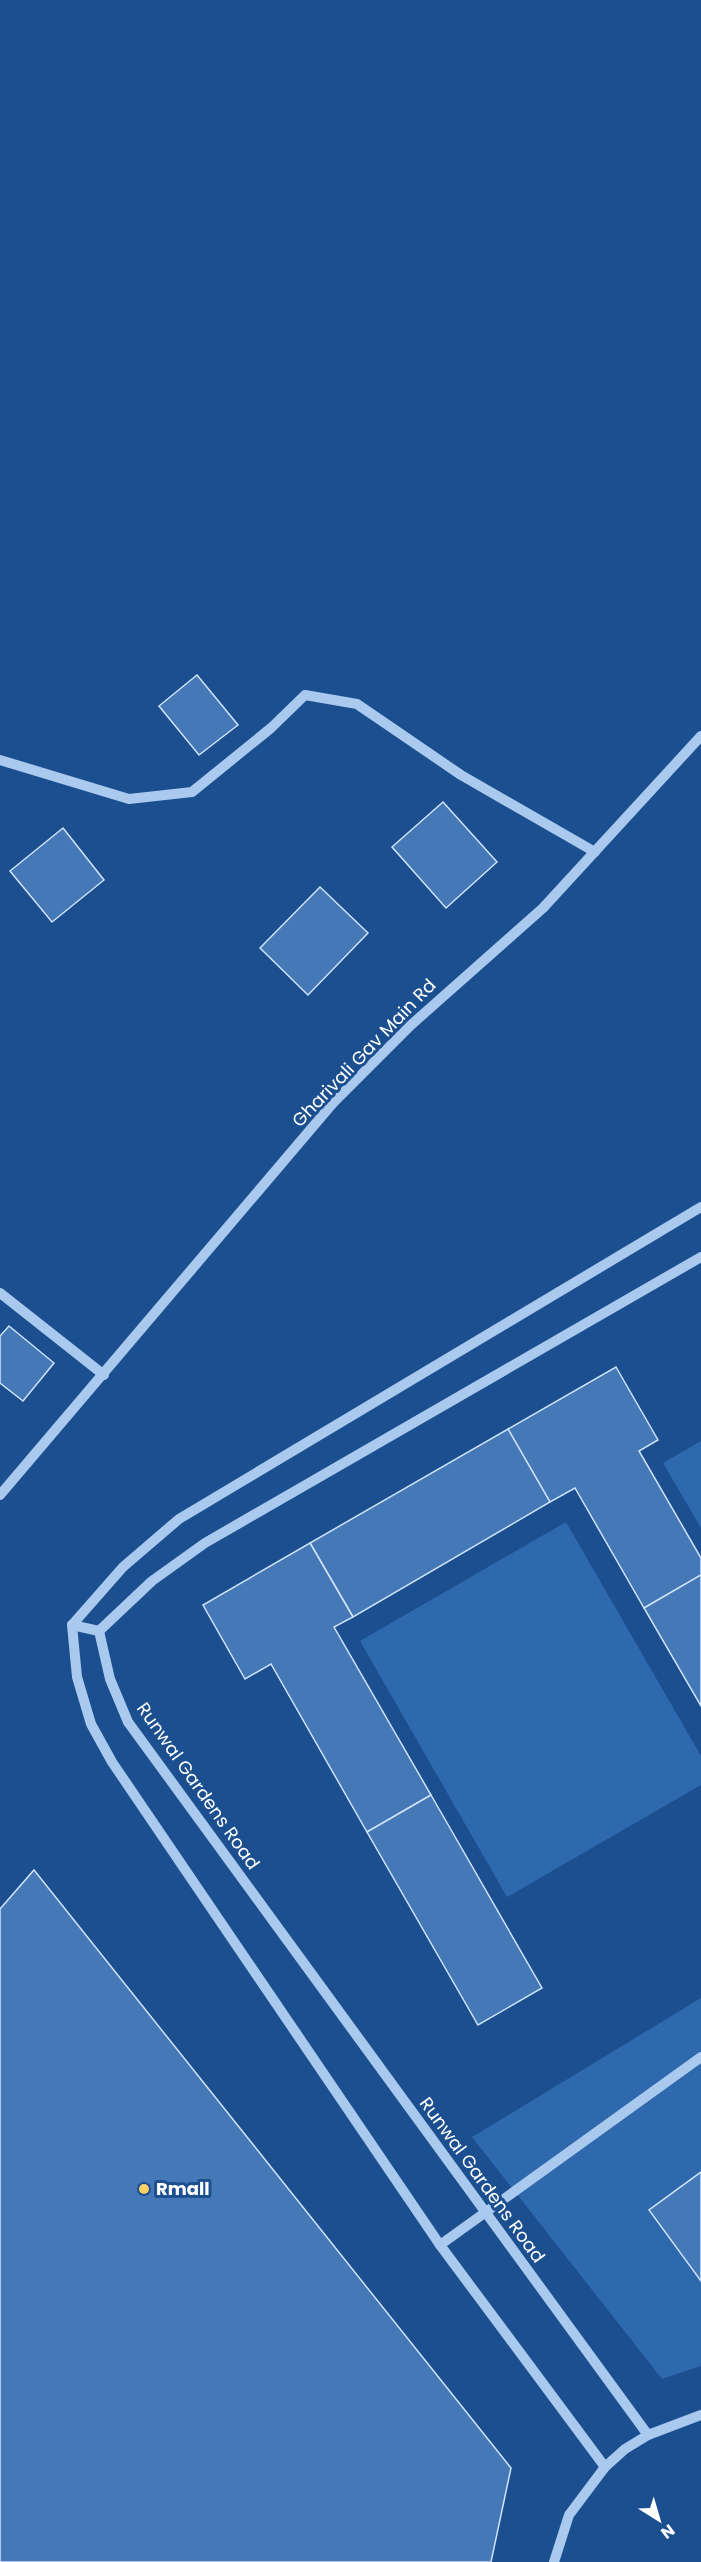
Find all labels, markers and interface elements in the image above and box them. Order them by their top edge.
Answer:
street label: Gharivali Gav Main Rd [286,973,441,1132]
street label: Runwal Gardens Road [131,1697,266,1874]
street label: Runwal Gardens Road [414,2092,551,2268]
place label: Rmall [156,2176,210,2201]
marker: Rmall [137,2182,151,2196]
north arrow [629,2490,689,2550]
text: N [656,2519,679,2544]

